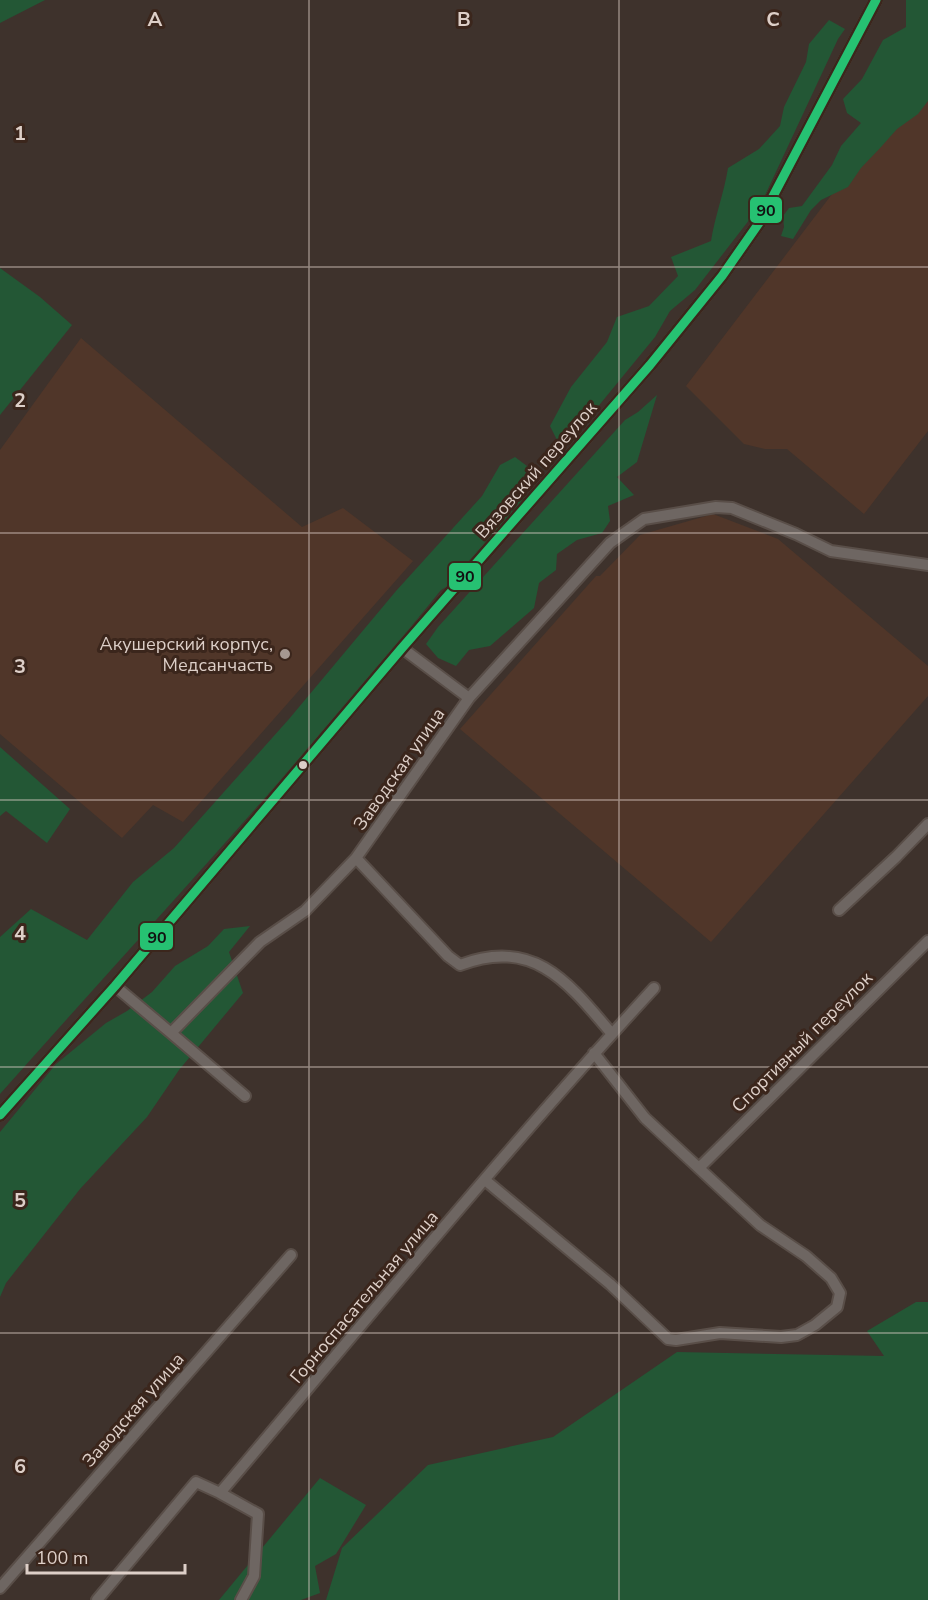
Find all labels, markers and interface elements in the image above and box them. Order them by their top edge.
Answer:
text: A [148,6,163,33]
text: B [457,6,471,33]
text: C [766,6,780,33]
text: 1 [14,120,26,147]
line badge: 90 [749,196,783,224]
text: 90 [756,200,776,222]
text: 2 [14,387,26,414]
street label: Вязовский переулок [470,396,602,544]
line badge: 90 [448,562,482,591]
text: 90 [455,566,475,588]
place label: Акушерский корпус, Медсанчасть [100,632,273,677]
marker: Акушерский корпус, Медсанчасть [278,647,292,661]
text: 3 [14,653,26,680]
street label: Заводская улица [348,703,450,835]
unlabelled marker [297,759,309,771]
text: 4 [14,920,26,947]
line badge: 90 [139,922,174,951]
text: 90 [147,927,167,949]
street label: Спортивный переулок [726,966,878,1118]
text: 5 [14,1187,26,1214]
street label: Горноспасательная улица [285,1206,443,1388]
street label: Заводская улица [77,1348,189,1472]
text: 6 [14,1453,26,1480]
scale bar [27,1537,184,1575]
text: 100 m [36,1546,88,1570]

